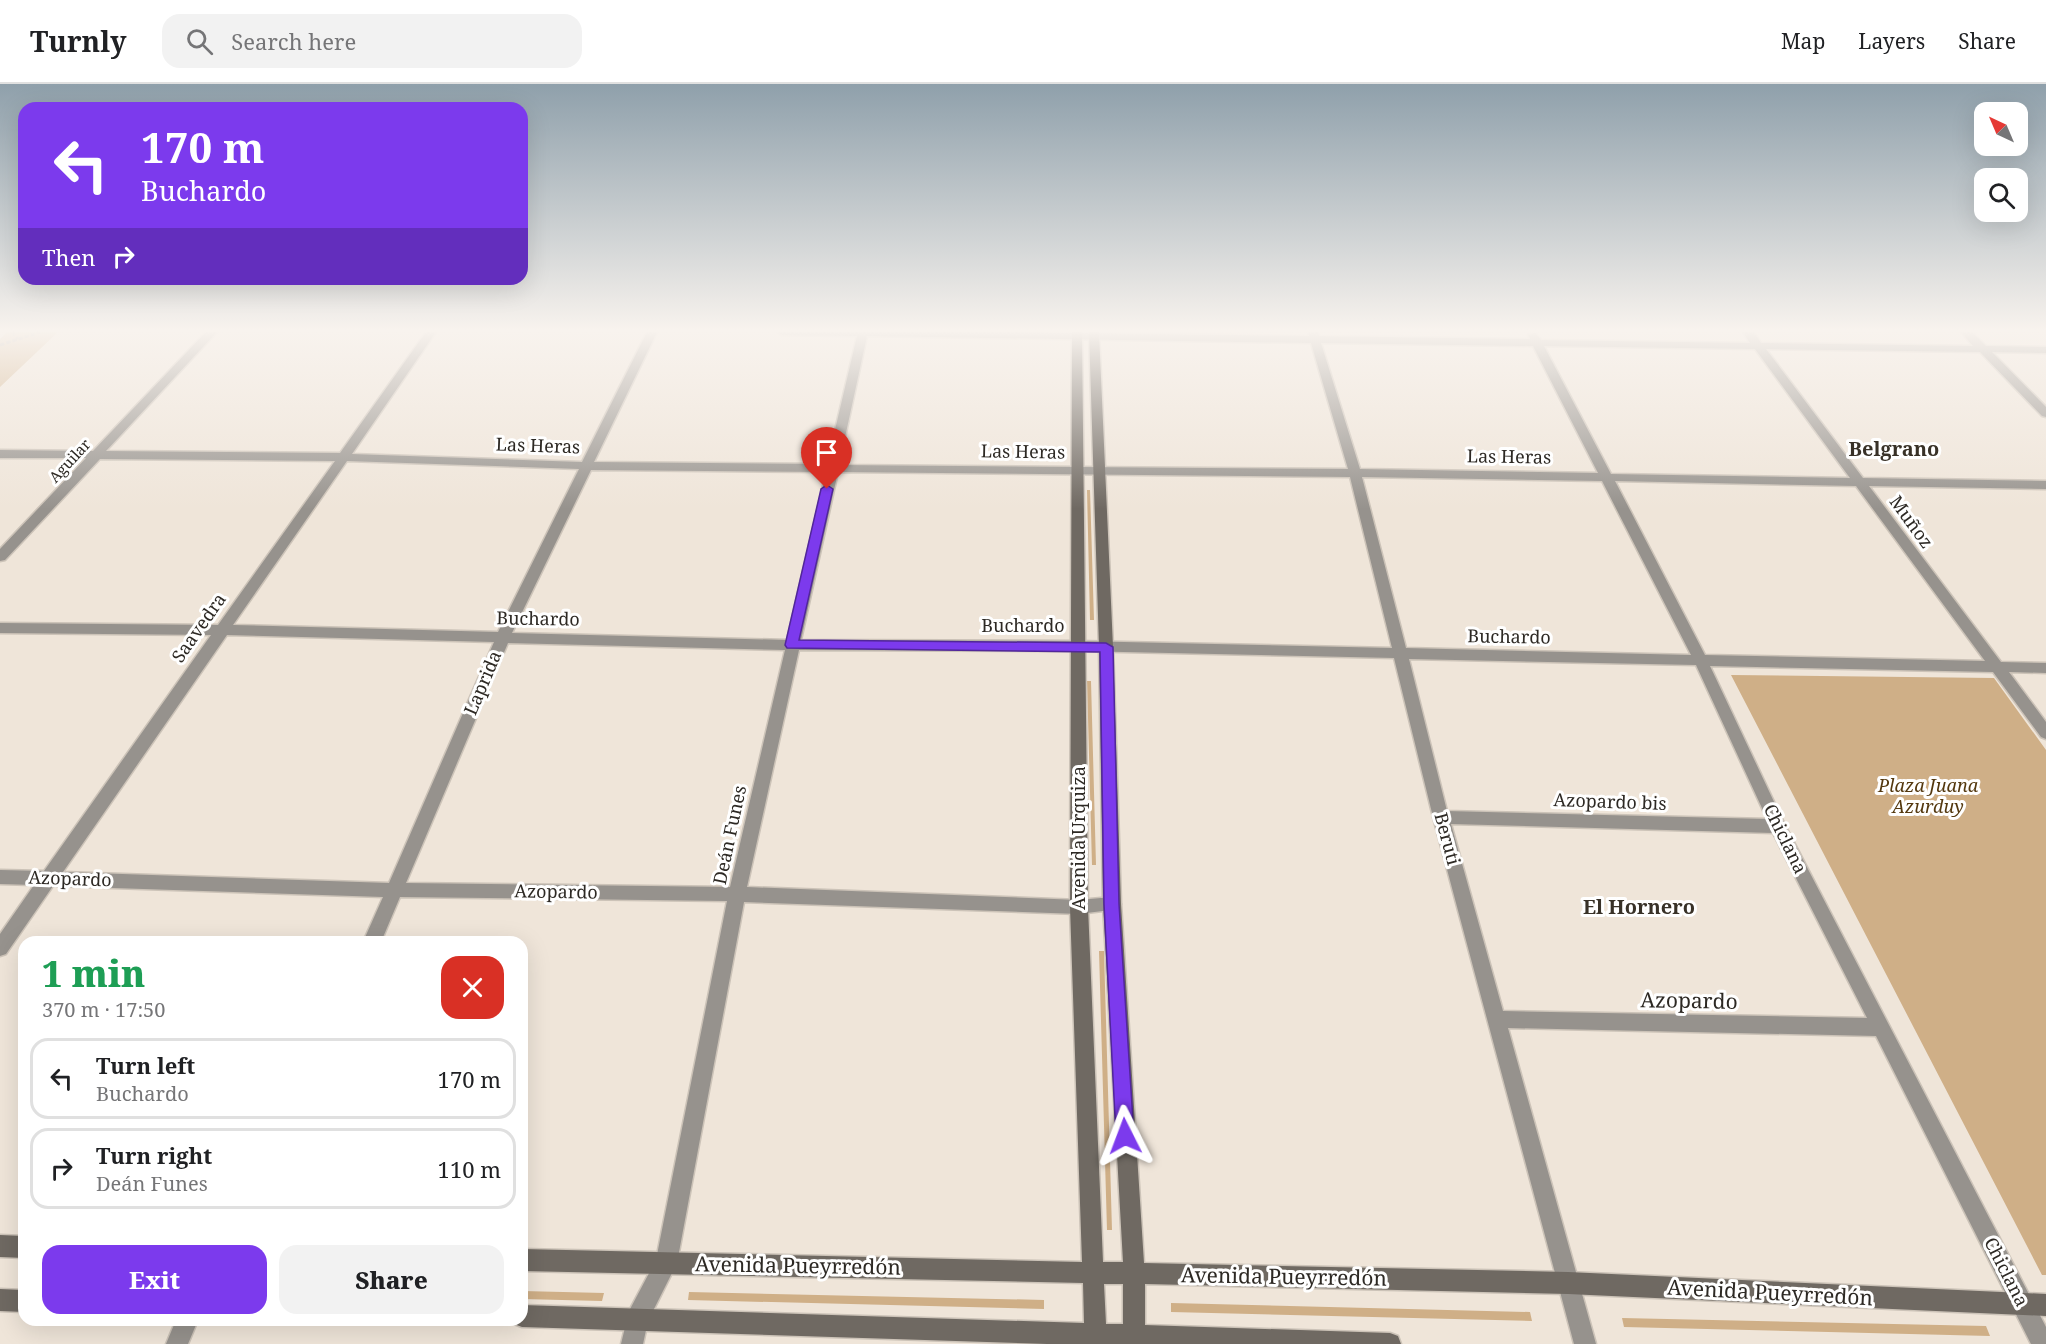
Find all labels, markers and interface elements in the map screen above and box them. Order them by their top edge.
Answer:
search box [162,14,582,68]
text: Turnly [30,22,126,60]
icon: search [183,25,216,58]
text: Search here [231,26,356,56]
text: Map [1781,27,1825,55]
text: Layers [1858,27,1925,55]
text: Share [1958,27,2016,55]
north arrow [1974,102,2028,156]
map controls [1974,102,2028,222]
text: 170 m [141,118,265,175]
icon: left [42,126,120,204]
button: search [1974,168,2028,222]
text: Buchardo [141,172,266,209]
icon: right [107,240,140,273]
text: Then [42,242,95,272]
pin [801,427,852,489]
street label: Las Heras [495,432,581,458]
street label: Aguilar [44,434,95,486]
district label: Belgrano [1849,435,1939,462]
icon: arrive [810,436,843,469]
street label: Las Heras [981,438,1065,464]
street label: Las Heras [1467,443,1551,469]
street label: Muñoz [1885,490,1939,553]
street label: Saavedra [166,588,231,667]
street label: Buchardo [496,605,580,631]
street label: Buchardo [981,613,1065,637]
street label: Buchardo [1467,623,1551,649]
street label: Laprida [458,647,506,719]
street label: Avenida Urquiza [1066,766,1090,910]
park label: Plaza Juana Azurduy [1877,773,1979,818]
street label: Deán Funes [707,783,751,886]
street label: Azopardo bis [1553,787,1667,815]
street label: Chiclana [1759,800,1813,877]
street label: Beruti [1429,810,1467,868]
street label: Azopardo [28,865,112,891]
street label: Azopardo [514,878,598,904]
district label: El Hornero [1583,893,1695,920]
text: 1 min [42,949,145,998]
button: close [441,956,504,1019]
street label: Azopardo [1640,985,1738,1015]
text: 370 m · 17:50 [42,996,165,1023]
text: Turn left [96,1050,195,1080]
icon: left [45,1062,78,1095]
text: 170 m [438,1064,501,1094]
text: Buchardo [96,1080,189,1107]
position arrow [1093,1104,1157,1168]
text: Turn right [96,1140,212,1170]
icon: right [45,1152,78,1185]
text: 110 m [438,1154,501,1184]
text: Deán Funes [96,1170,208,1197]
street label: Chiclana [1979,1233,2035,1310]
button: Exit [42,1245,267,1314]
button: Share [279,1245,504,1314]
street label: Avenida Pueyrredón [695,1249,901,1281]
street label: Avenida Pueyrredón [1181,1260,1387,1292]
street label: Avenida Pueyrredón [1666,1273,1874,1311]

